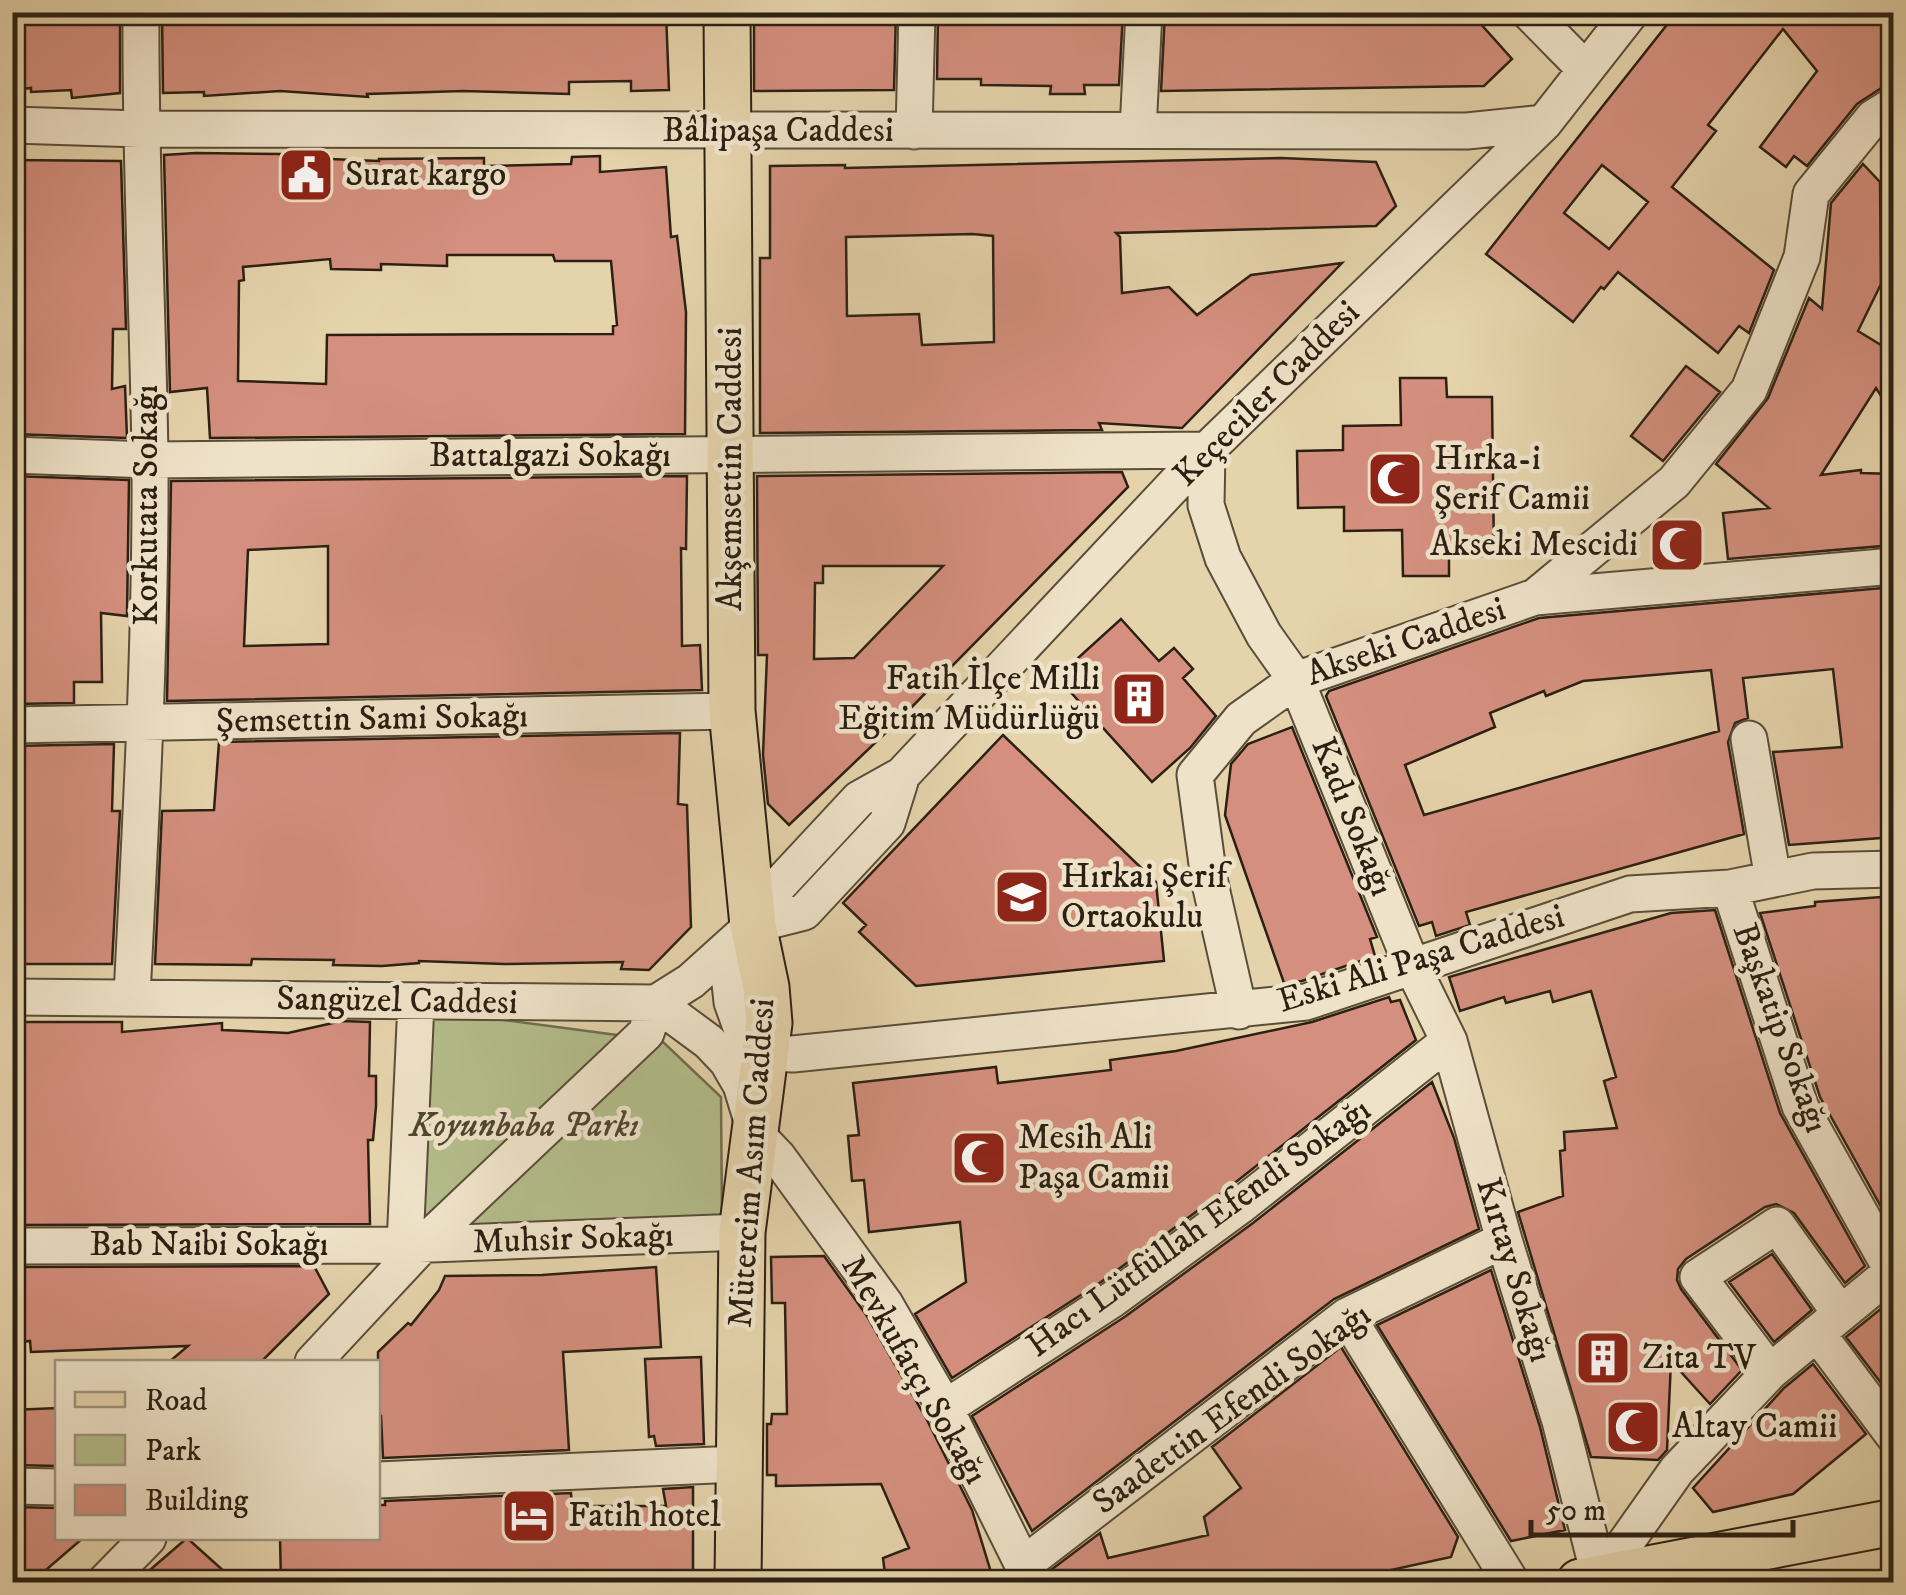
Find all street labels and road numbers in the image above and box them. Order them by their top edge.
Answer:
street label: Bâlipaşa Caddesi [662,109,894,153]
street label: Keçeciler Caddesi [1164,291,1370,497]
street label: Akşemsettin Caddesi [709,327,753,611]
street label: Korkutata Sokağı [125,384,169,626]
street label: Battalgazi Sokağı [429,434,671,478]
street label: Akseki Caddesi [1301,587,1511,697]
street label: Şemsettin Sami Sokağı [216,694,528,744]
street label: Kadı Sokağı [1300,731,1404,903]
street label: Eski Ali Paşa Caddesi [1272,895,1570,1023]
street label: Başkatip Sokağı [1722,917,1838,1139]
street label: Sangüzel Caddesi [276,977,518,1025]
street label: Mütercim Asım Caddesi [719,997,785,1329]
street label: Hacı Lütfüllah Efendi Sokağı [1018,1088,1380,1368]
street label: Kırtay Sokağı [1465,1173,1563,1367]
street label: Muhsir Sokağı [472,1213,674,1265]
street label: Bab Naibi Sokağı [89,1223,329,1267]
street label: Mevkufatçı Sokağı [831,1248,997,1492]
street label: Saadettin Efendi Sokağı [1084,1293,1380,1525]

